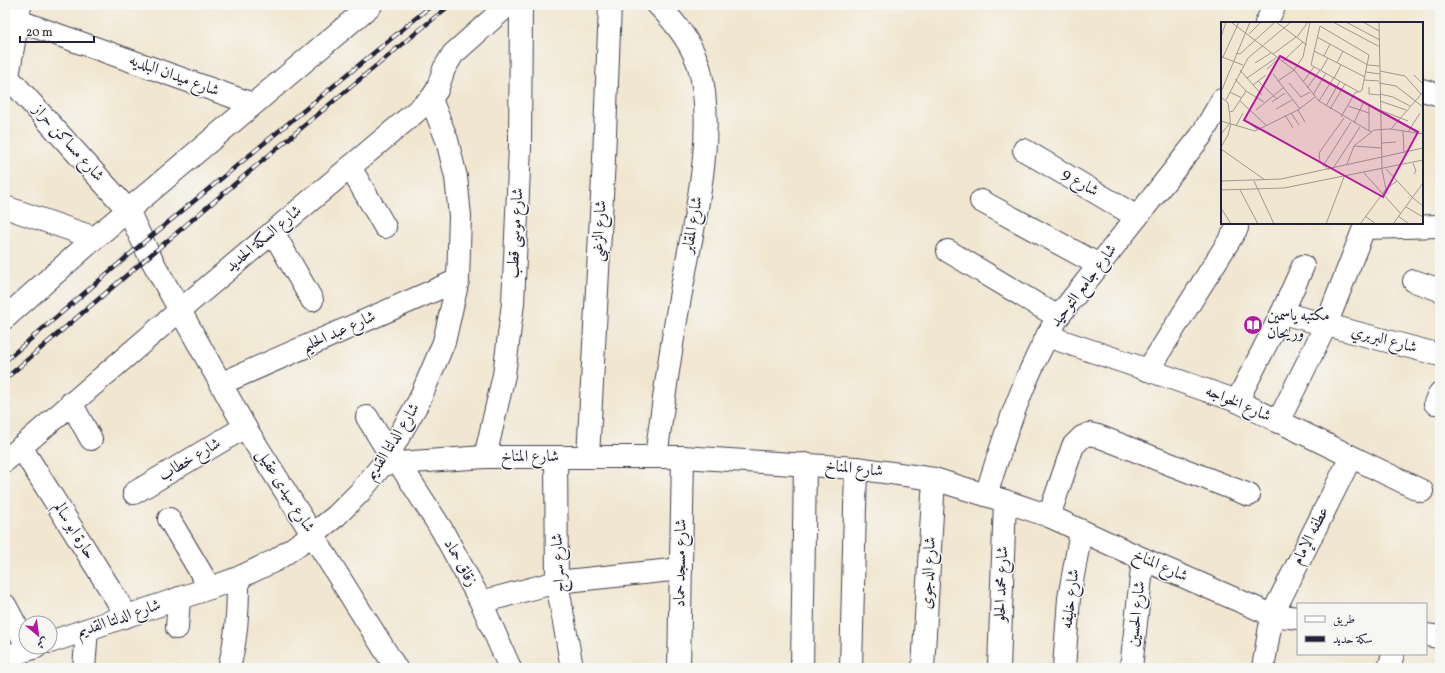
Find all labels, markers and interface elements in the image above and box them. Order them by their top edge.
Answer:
scale bar [20,18,94,44]
inset map [1221,22,1423,224]
text: 20 m [26,25,53,41]
street label: شارع ميدان البلديه [125,49,222,103]
street label: شارع مساكن حراز [25,98,109,187]
street label: شارع 9 [1057,163,1103,203]
street label: شارع موسى قطب [503,187,530,279]
street label: شارع المقابر [677,195,710,257]
street label: شارع السكة الحديد [221,200,308,278]
street label: شارع الزغبى [587,200,614,263]
street label: شارع جامع التوحيد [1045,240,1125,334]
place label: مكتبه ياسمين وريحان [1267,305,1330,345]
street label: شارع عبد الحليم [298,306,381,362]
library icon: مكتبه ياسمين وريحان [1242,314,1264,336]
street label: شارع البربري [1348,321,1419,360]
street label: شارع الخواجه [1201,380,1274,429]
street label: شارع الدلتا القديم [360,399,427,486]
street label: شارع خطاب [155,433,226,488]
street label: شارع سيدى عقيل [250,445,319,538]
street label: شارع المناخ [501,446,559,470]
street label: شارع المناخ [824,455,884,485]
street label: حارة ابو سالم [46,498,100,565]
street label: عطفه الإمام [1287,503,1337,570]
street label: شارع مسجد حماد [669,519,694,607]
street label: شارع سراج [546,533,574,593]
street label: زقاق حماد [438,535,482,591]
street label: شارع الدجوى [916,536,943,610]
street label: شارع المناخ [1128,544,1191,590]
street label: شارع محمد الحلو [990,546,1015,624]
street label: شارع خليفه [1056,568,1087,630]
street label: شارع الحسين [1123,580,1152,648]
street label: شارع الدلتا القديم [74,594,165,646]
legend [1297,603,1427,655]
text: طريق [1333,612,1355,628]
north arrow [18,615,58,655]
text: سكة حديد [1333,632,1373,648]
text: ش [34,633,51,652]

